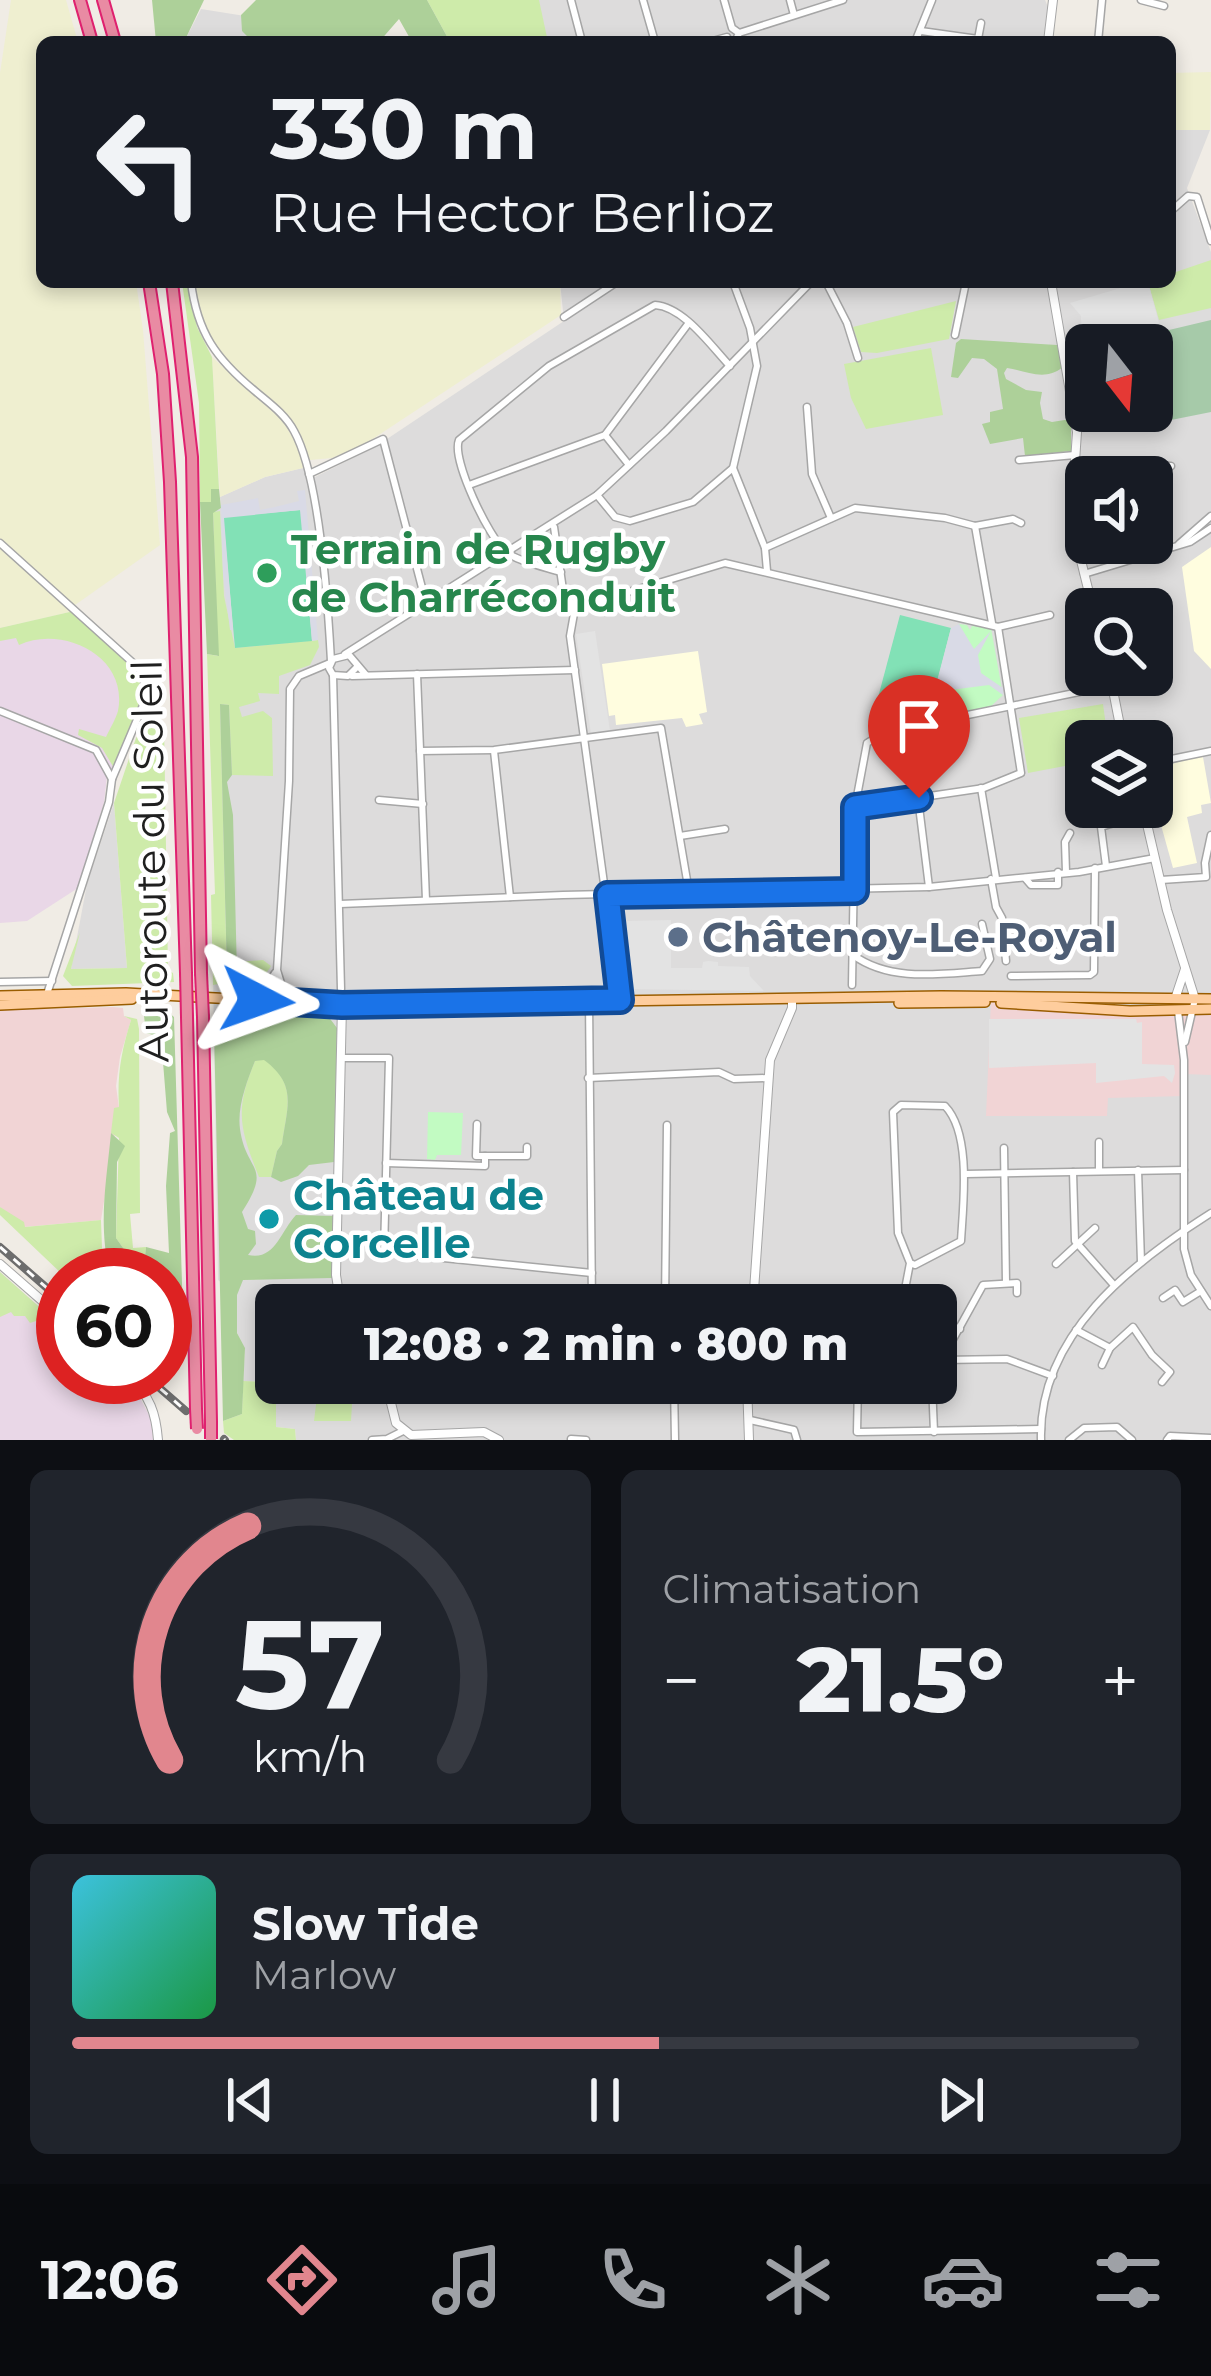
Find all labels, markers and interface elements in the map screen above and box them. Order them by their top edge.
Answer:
text: 330 m [270,78,538,180]
icon: left [72,84,228,240]
text: Rue Hector Berlioz [270,180,775,246]
north arrow [1065,324,1173,432]
map controls [1065,324,1173,828]
button: sound [1065,456,1173,564]
place label: Terrain de Rugby de Charréconduit [291,523,676,623]
marker: Terrain de Rugby de Charréconduit [254,560,280,586]
button: search [1065,588,1173,696]
street label: Autoroute du Soleil [120,659,180,1063]
pin [868,675,970,798]
icon: arrive [886,693,952,759]
button: layers [1065,720,1173,828]
place label: Châtenoy-Le-Royal [702,911,1117,963]
marker: Châtenoy-Le-Royal [665,924,691,950]
position arrow [194,937,320,1063]
place label: Château de Corcelle [293,1169,544,1269]
marker: Château de Corcelle [256,1206,282,1232]
speed limit sign: 60 [36,1248,192,1404]
text: 12:08 · 2 min · 800 m [364,1316,848,1371]
text: Climatisation [663,1565,921,1613]
text: 57 [235,1588,385,1740]
text: 21.5° [797,1625,1005,1735]
text: − [663,1640,700,1721]
text: + [1101,1640,1139,1721]
text: km/h [253,1730,367,1783]
text: Slow Tide [252,1896,479,1951]
text: Marlow [252,1951,396,1999]
icon: previous [217,2067,283,2133]
icon: pause [572,2067,638,2133]
icon: next [928,2067,994,2133]
icon: directions [260,2238,344,2322]
icon: music [425,2238,509,2322]
icon: phone [591,2238,675,2322]
icon: climate [756,2238,840,2322]
icon: car [921,2238,1005,2322]
icon: filters [1086,2238,1170,2322]
text: 12:06 [41,2247,179,2313]

